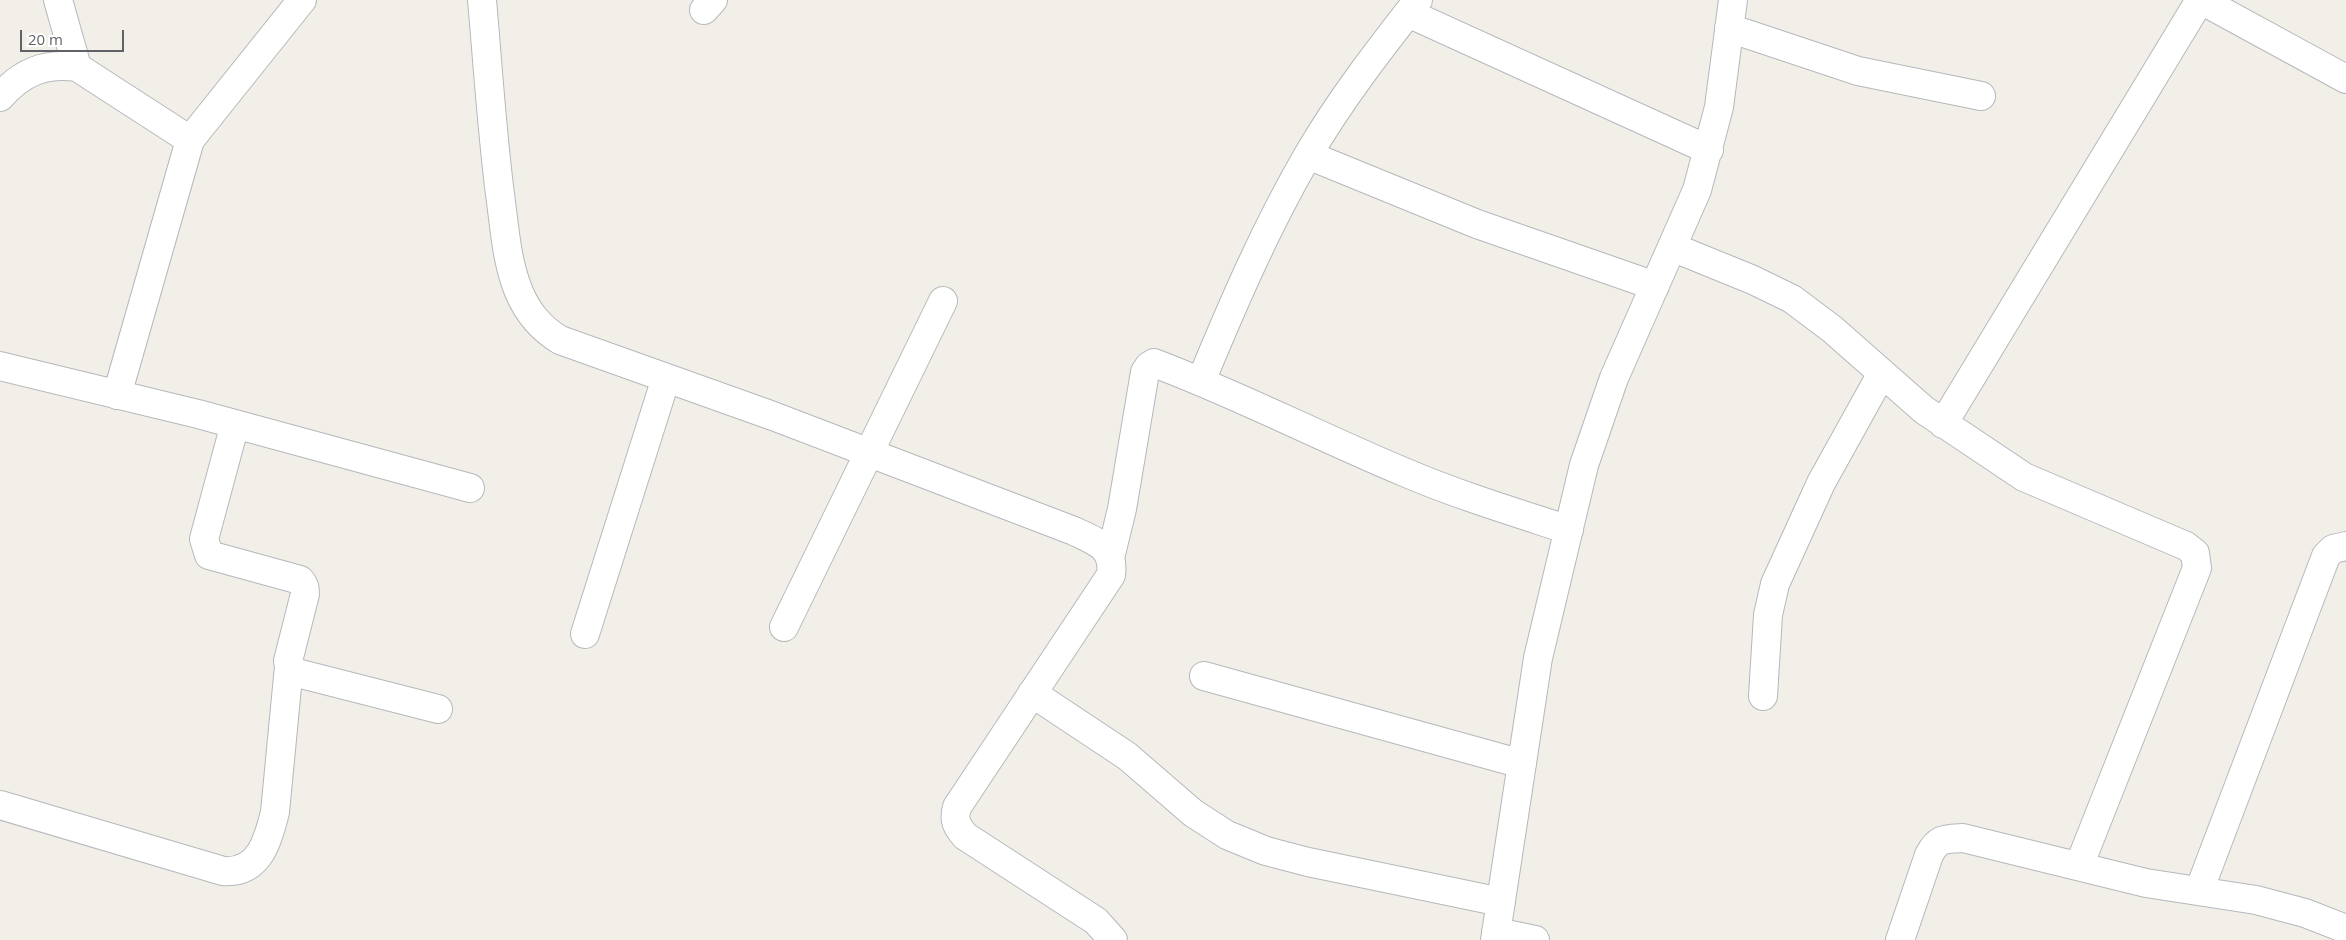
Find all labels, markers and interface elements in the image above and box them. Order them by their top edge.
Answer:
scale bar [22,20,126,52]
text: 20 m [28,29,63,49]

